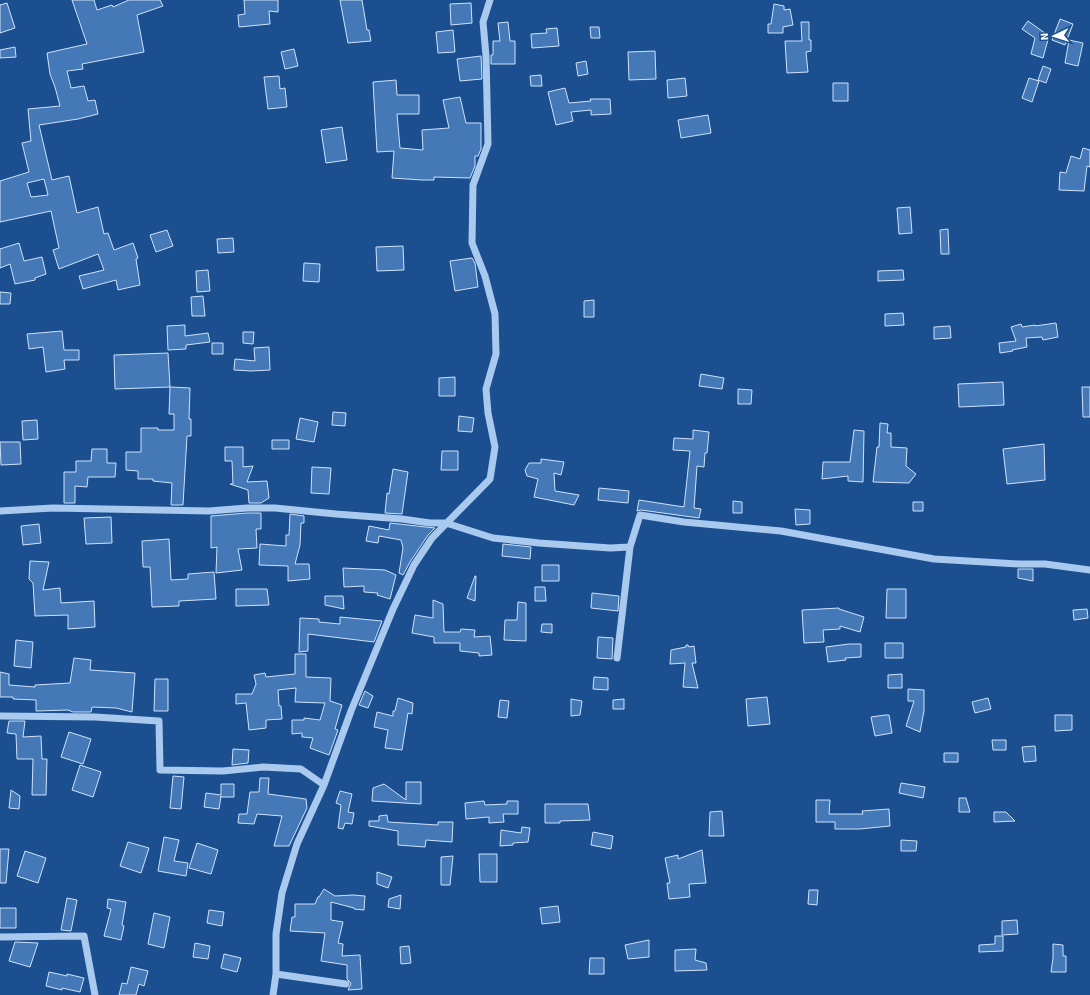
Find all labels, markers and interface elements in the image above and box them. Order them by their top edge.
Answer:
north arrow [1034,16,1074,56]
text: N [1037,32,1052,41]

